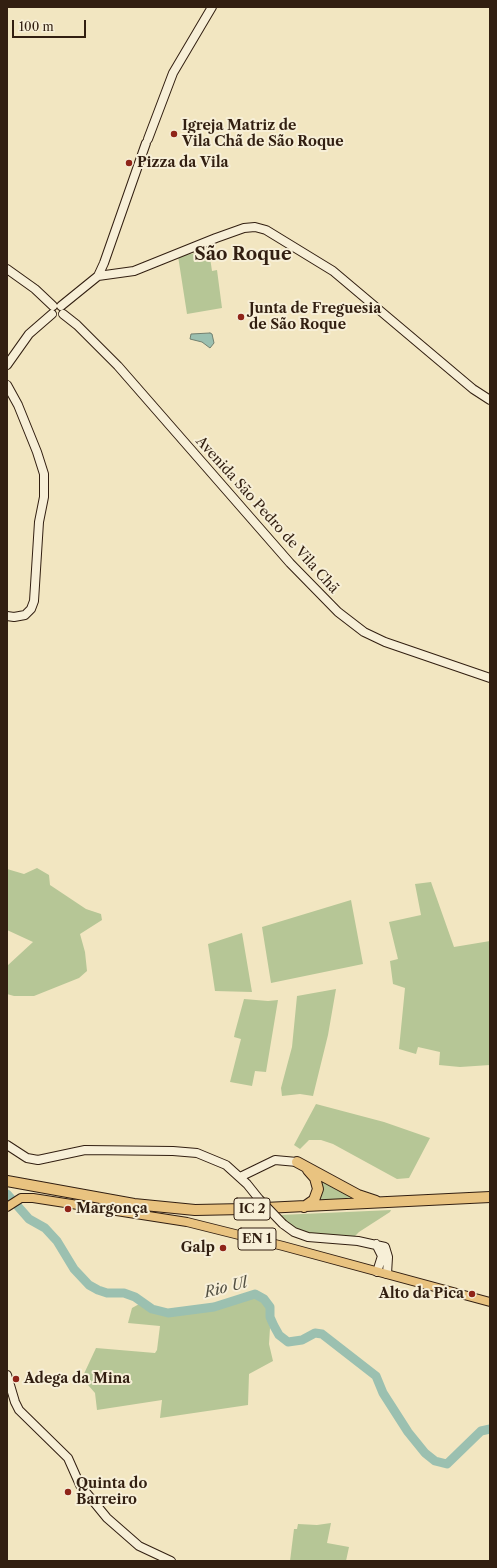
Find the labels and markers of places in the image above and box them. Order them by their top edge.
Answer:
place label: Igreja Matriz de Vila Chã de São Roque [182,118,344,150]
marker: Igreja Matriz de Vila Chã de São Roque [169,129,179,139]
place label: Pizza da Vila [137,155,229,171]
marker: Pizza da Vila [124,158,134,168]
place label: Junta de Freguesia de São Roque [249,301,381,334]
marker: Junta de Freguesia de São Roque [236,312,246,322]
place label: Margonça [76,1201,148,1217]
marker: Margonça [63,1204,73,1214]
place label: Galp [181,1240,215,1256]
marker: Galp [218,1243,228,1253]
place label: Alto da Pica [379,1286,464,1302]
marker: Alto da Pica [467,1289,477,1299]
place label: Adega da Mina [24,1371,130,1387]
marker: Adega da Mina [11,1374,21,1384]
place label: Quinta do Barreiro [76,1476,147,1508]
marker: Quinta do Barreiro [63,1487,73,1497]

